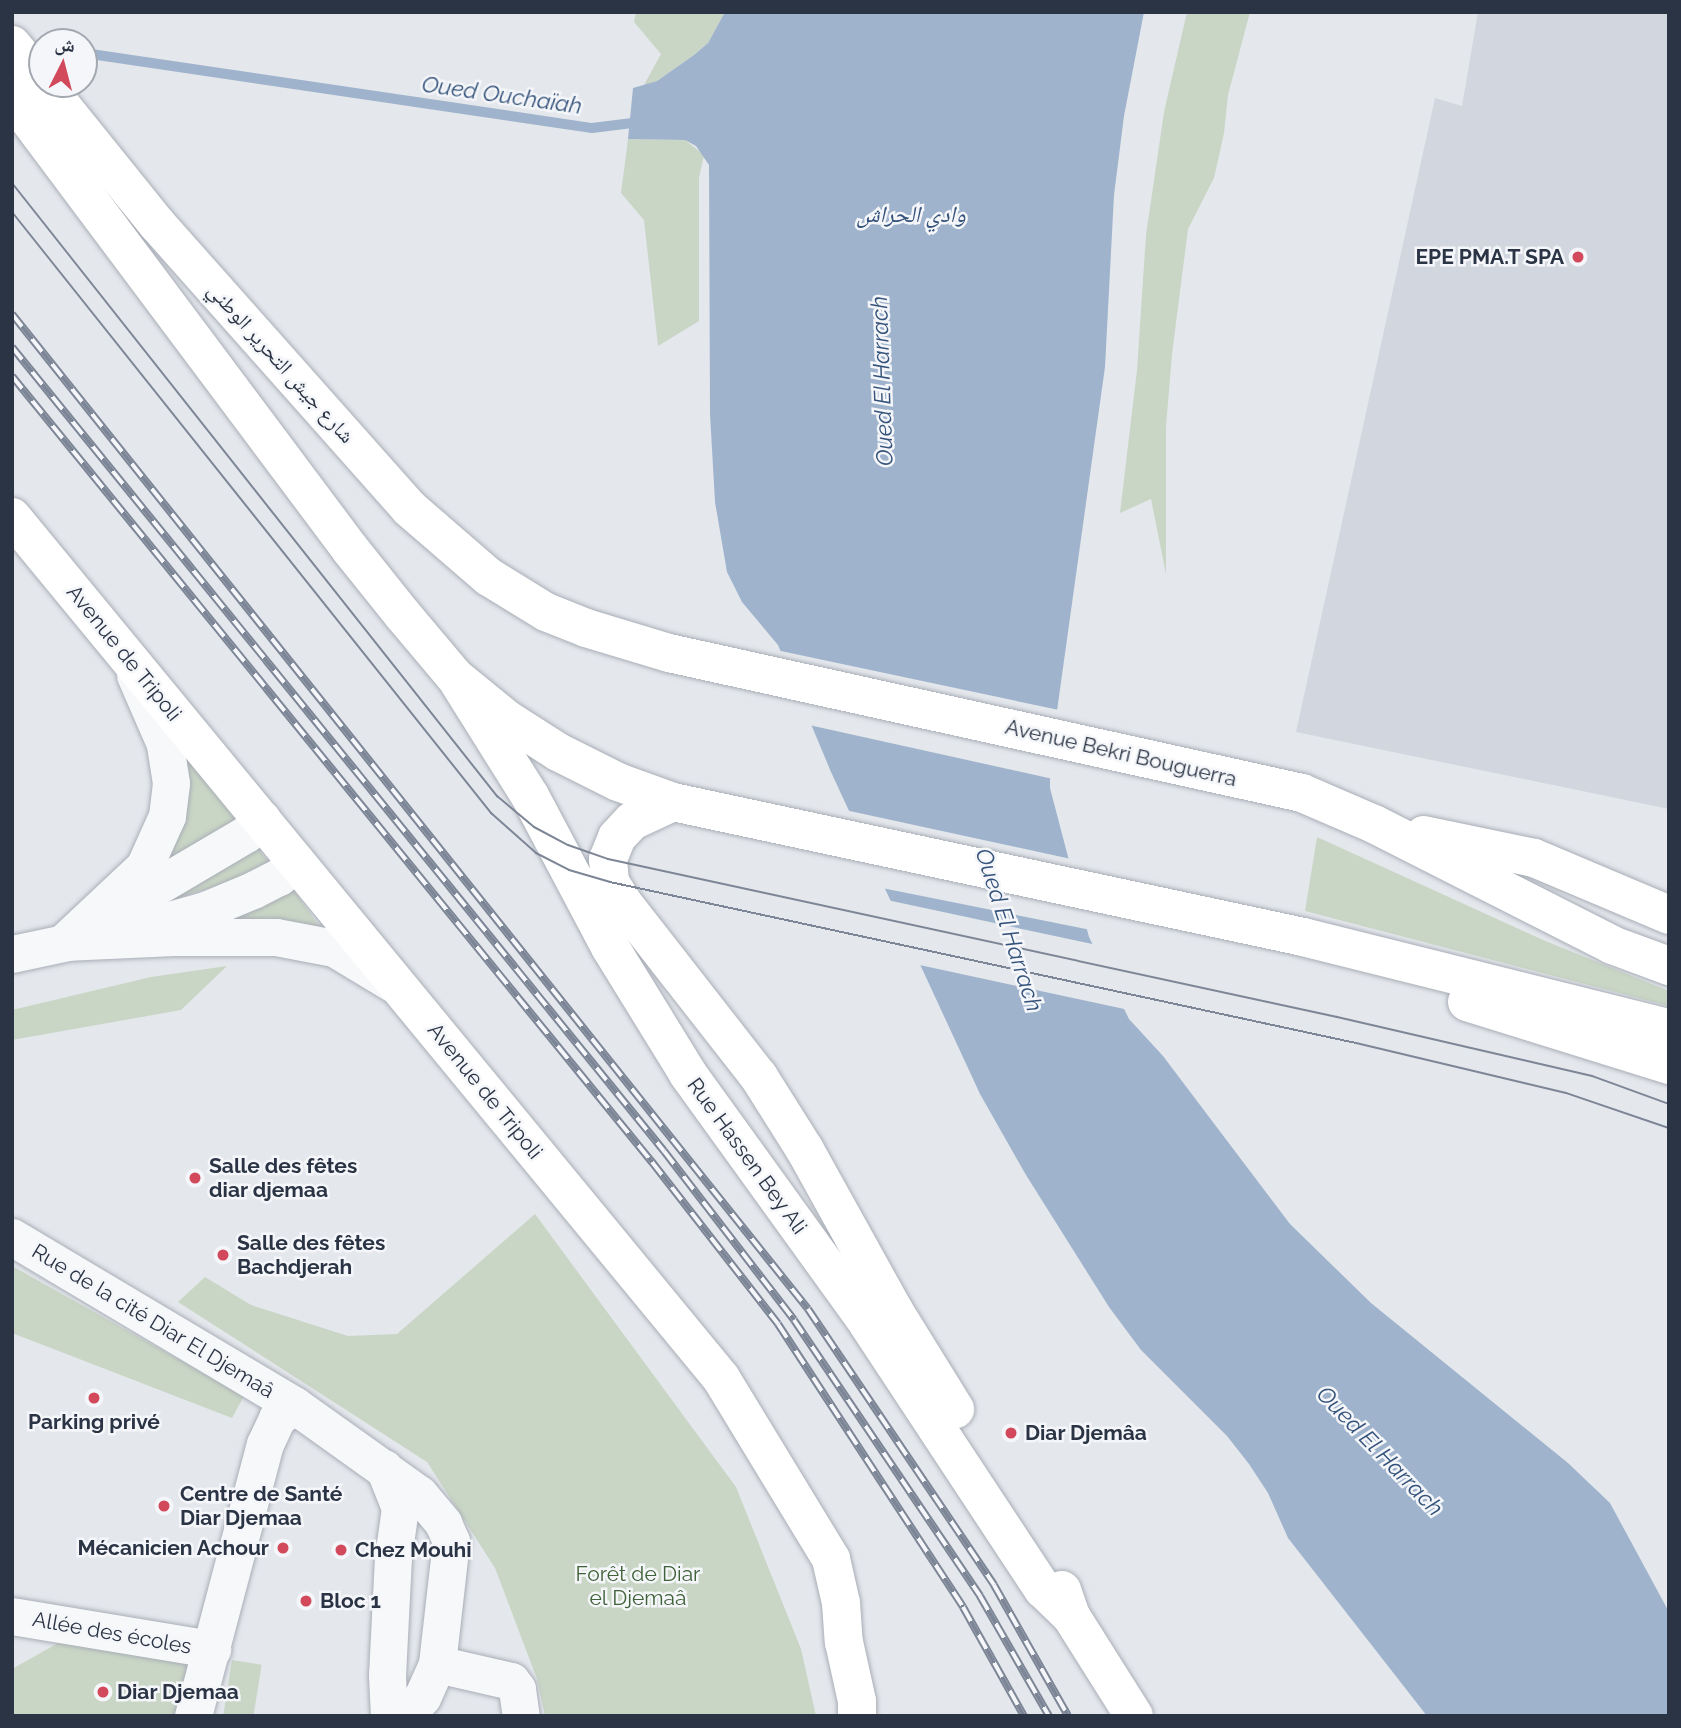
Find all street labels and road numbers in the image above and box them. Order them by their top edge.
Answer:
street label: شارع جيش التحرير الوطني [202,278,360,448]
street label: Avenue de Tripoli [61,580,187,726]
street label: Avenue Bekri Bouguerra [1003,714,1239,792]
street label: Avenue de Tripoli [422,1018,548,1164]
street label: Rue Hassen Bey Ali [682,1073,812,1239]
street label: Rue de la cité Diar El Djemaâ [27,1238,279,1404]
street label: Allée des écoles [31,1607,193,1659]

